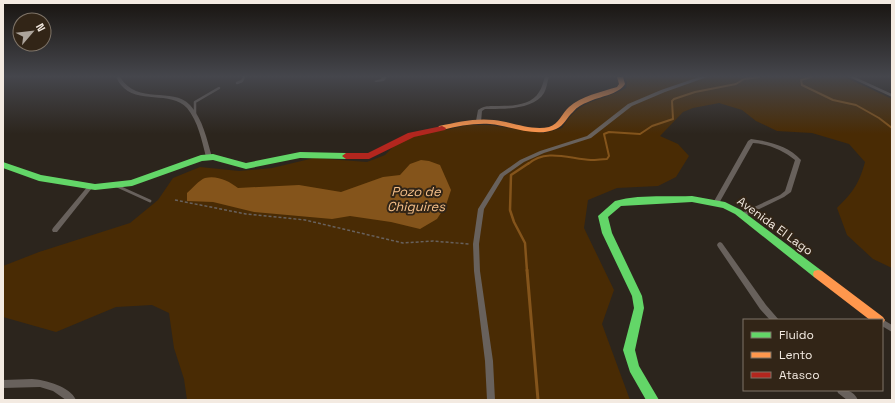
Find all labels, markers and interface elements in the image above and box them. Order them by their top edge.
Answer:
north arrow [12,12,52,52]
text: N [33,21,49,34]
water label: Pozo de Chiguires [387,183,446,215]
street label: Avenida El Lago [734,193,816,259]
legend [743,319,883,391]
text: Fluido [779,327,814,343]
text: Lento [779,347,813,363]
text: Atasco [779,367,820,383]

